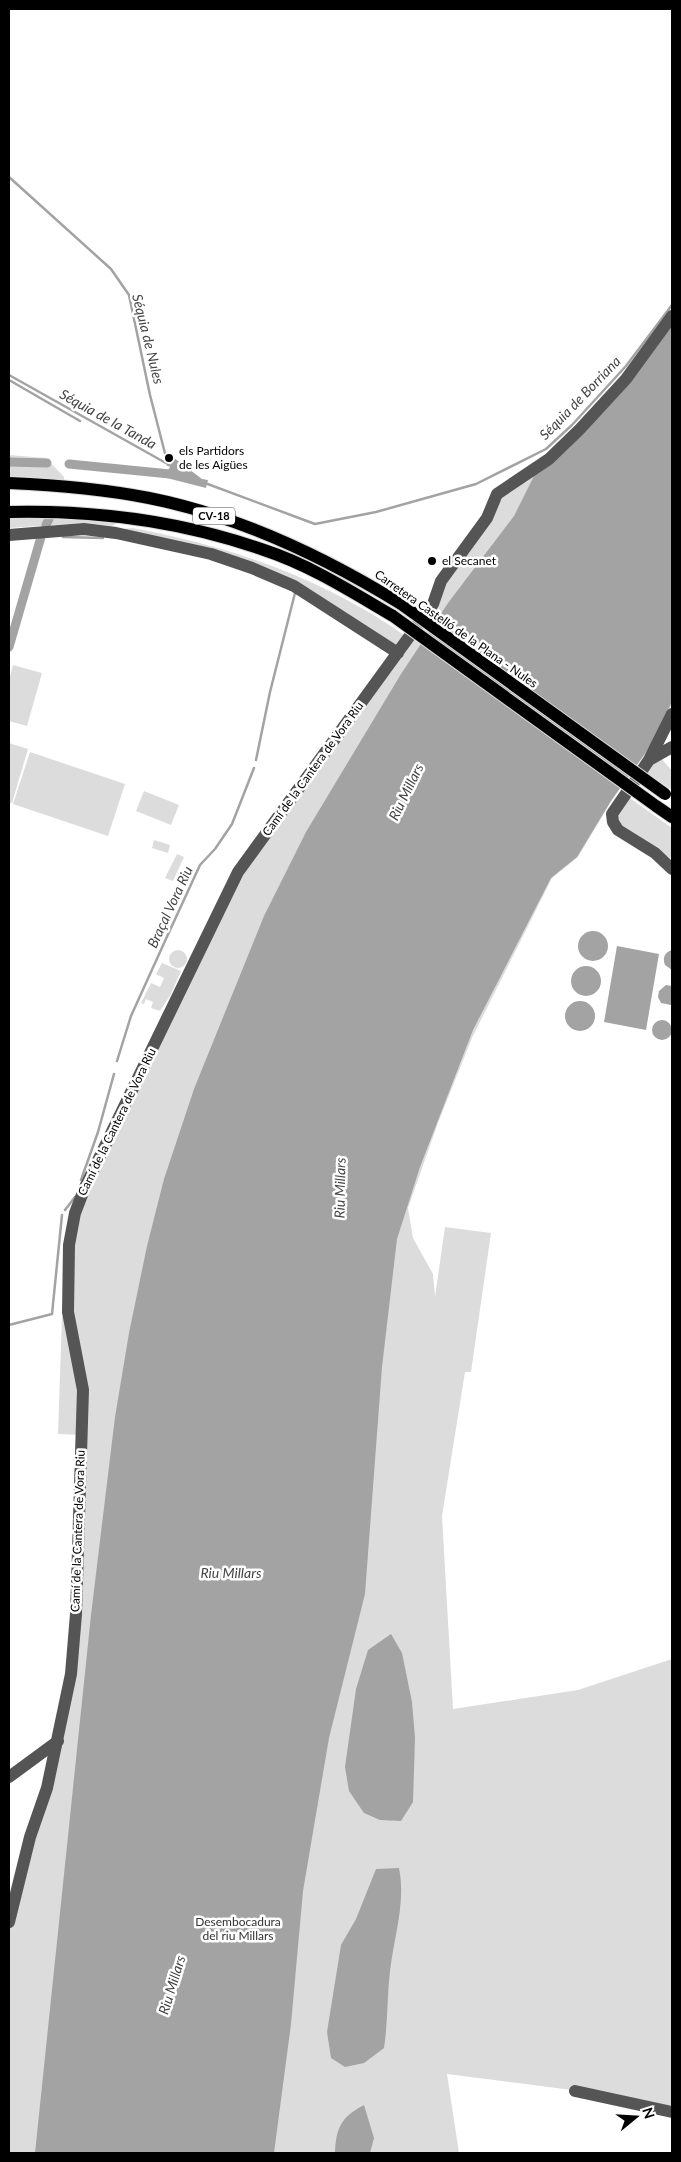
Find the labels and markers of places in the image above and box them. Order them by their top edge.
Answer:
place label: els Partidors de les Aigües [179,443,248,472]
marker: els Partidors de les Aigües [163,452,175,464]
place label: el Secanet [442,553,497,568]
marker: el Secanet [426,555,438,567]

